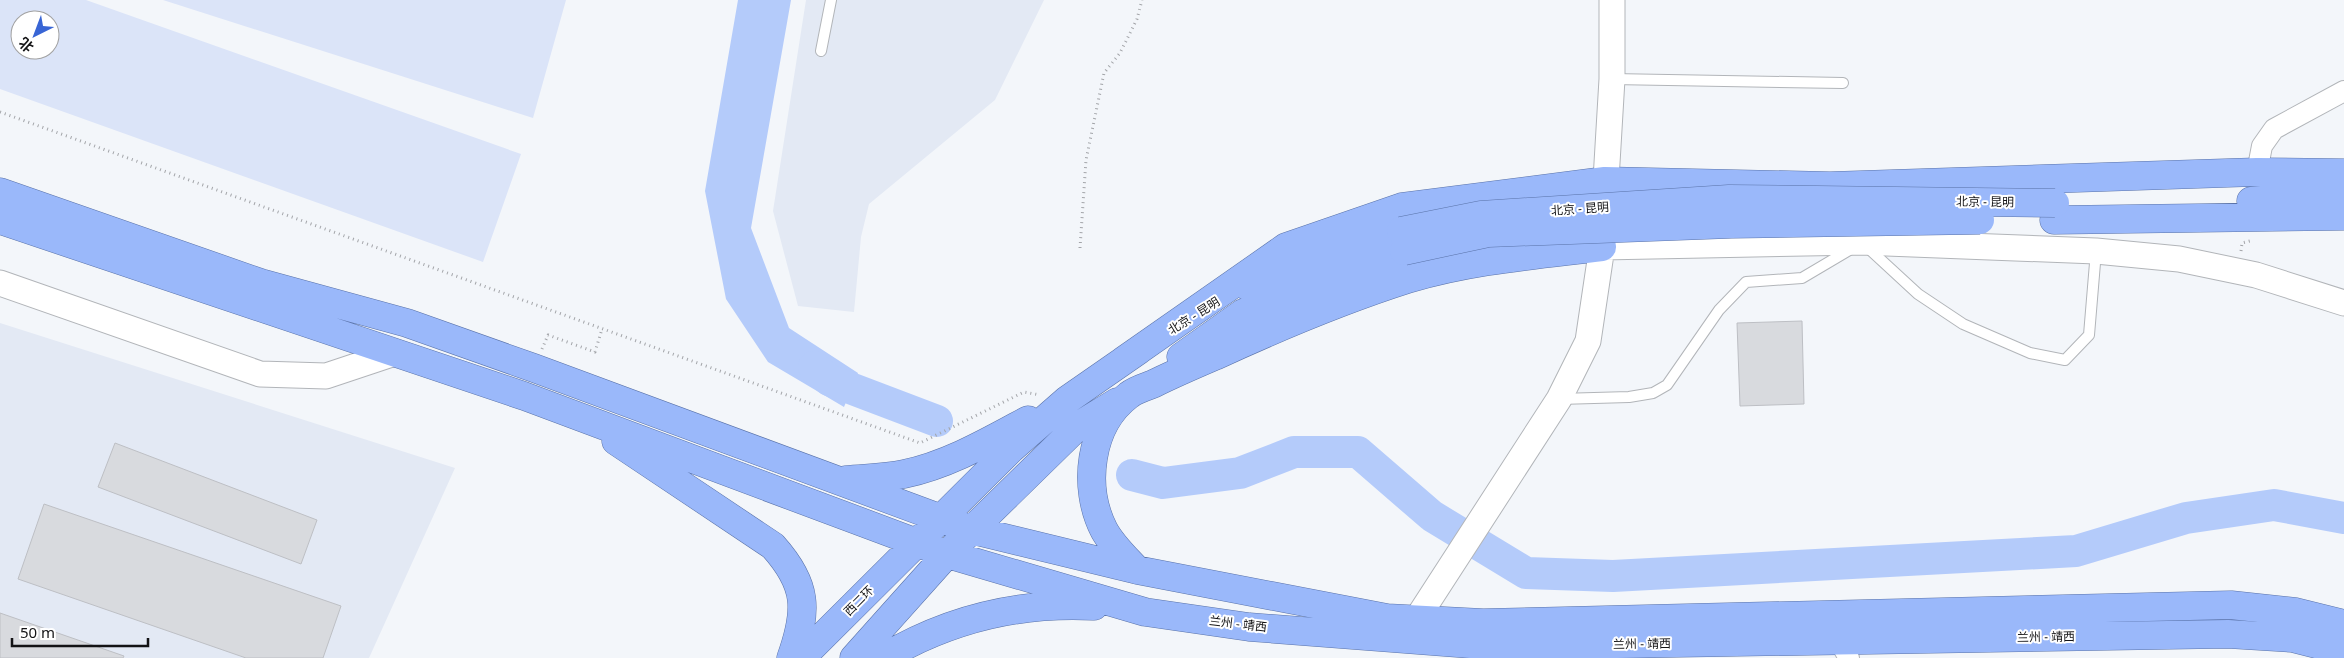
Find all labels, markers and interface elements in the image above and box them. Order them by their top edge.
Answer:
north arrow [10,10,60,60]
text: 北 [14,33,38,57]
street label: 北京 - 昆明 [1956,192,2014,211]
street label: 北京 - 昆明 [1550,198,1610,219]
street label: 北京 - 昆明 [1165,293,1223,338]
street label: 西二环 [840,582,877,619]
street label: 兰州 - 靖西 [1208,612,1268,635]
scale bar [12,616,149,648]
text: 50 m [20,622,55,642]
street label: 兰州 - 靖西 [2017,627,2075,646]
street label: 兰州 - 靖西 [1613,634,1671,653]

